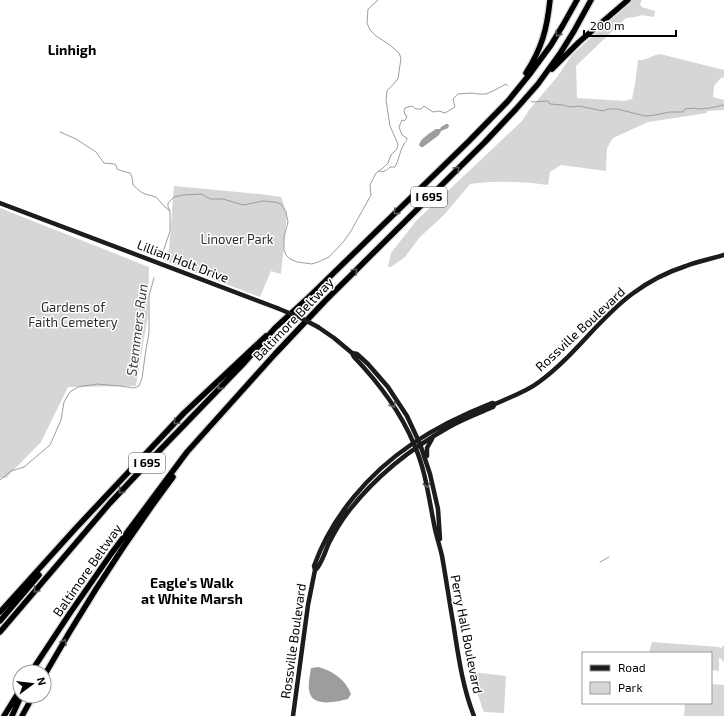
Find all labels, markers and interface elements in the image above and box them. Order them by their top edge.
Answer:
scale bar [584,12,676,38]
text: 200 m [590,18,624,32]
one-way arrow [555,30,563,37]
district label: Linhigh [48,41,96,58]
one-way arrow [452,167,460,174]
road number: I 695 [411,187,447,207]
one-way arrow [393,207,401,215]
park label: Linover Park [201,231,274,247]
street label: Lillian Holt Drive [135,236,231,286]
one-way arrow [350,268,358,276]
street label: Baltimore Beltway [249,274,337,364]
water label: Stemmers Run [122,283,151,377]
street label: Rossville Boulevard [532,283,628,375]
park label: Gardens of Faith Cemetery [28,299,118,330]
one-way arrow [217,382,225,390]
one-way arrow [388,401,396,408]
one-way arrow [173,417,181,425]
road number: I 695 [129,453,165,473]
one-way arrow [422,481,431,488]
one-way arrow [119,487,126,494]
street label: Baltimore Beltway [49,521,125,619]
street label: Perry Hall Boulevard [448,573,486,695]
district label: Eagle's Walk at White Marsh [141,574,243,607]
street label: Rossville Boulevard [277,582,309,700]
one-way arrow [33,585,40,592]
one-way arrow [59,639,66,646]
legend [582,652,712,704]
text: Road [618,660,646,674]
north arrow [12,664,52,704]
text: N [35,676,49,687]
text: Park [618,680,643,694]

